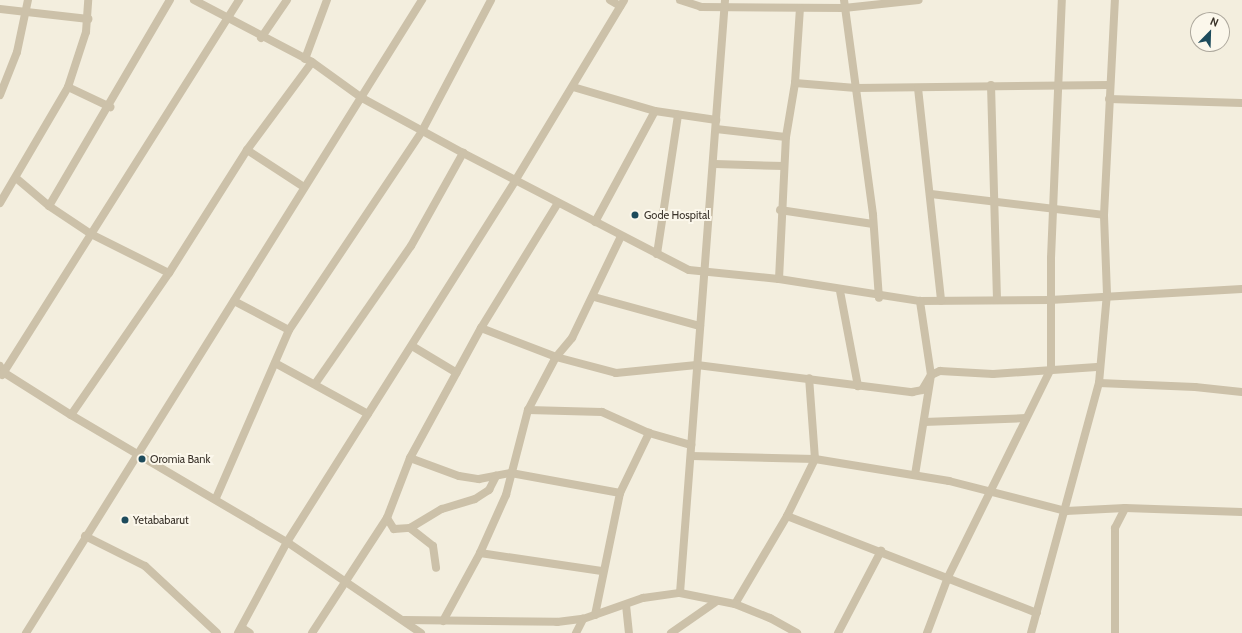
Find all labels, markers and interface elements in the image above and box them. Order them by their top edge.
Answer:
north arrow [1190,12,1230,52]
text: N [1208,14,1221,30]
place label: Gode Hospital [644,208,710,222]
marker: Gode Hospital [629,209,641,221]
place label: Oromia Bank [150,452,210,466]
marker: Oromia Bank [137,454,147,464]
place label: Yetababarut [133,513,189,527]
marker: Yetababarut [120,515,130,525]

